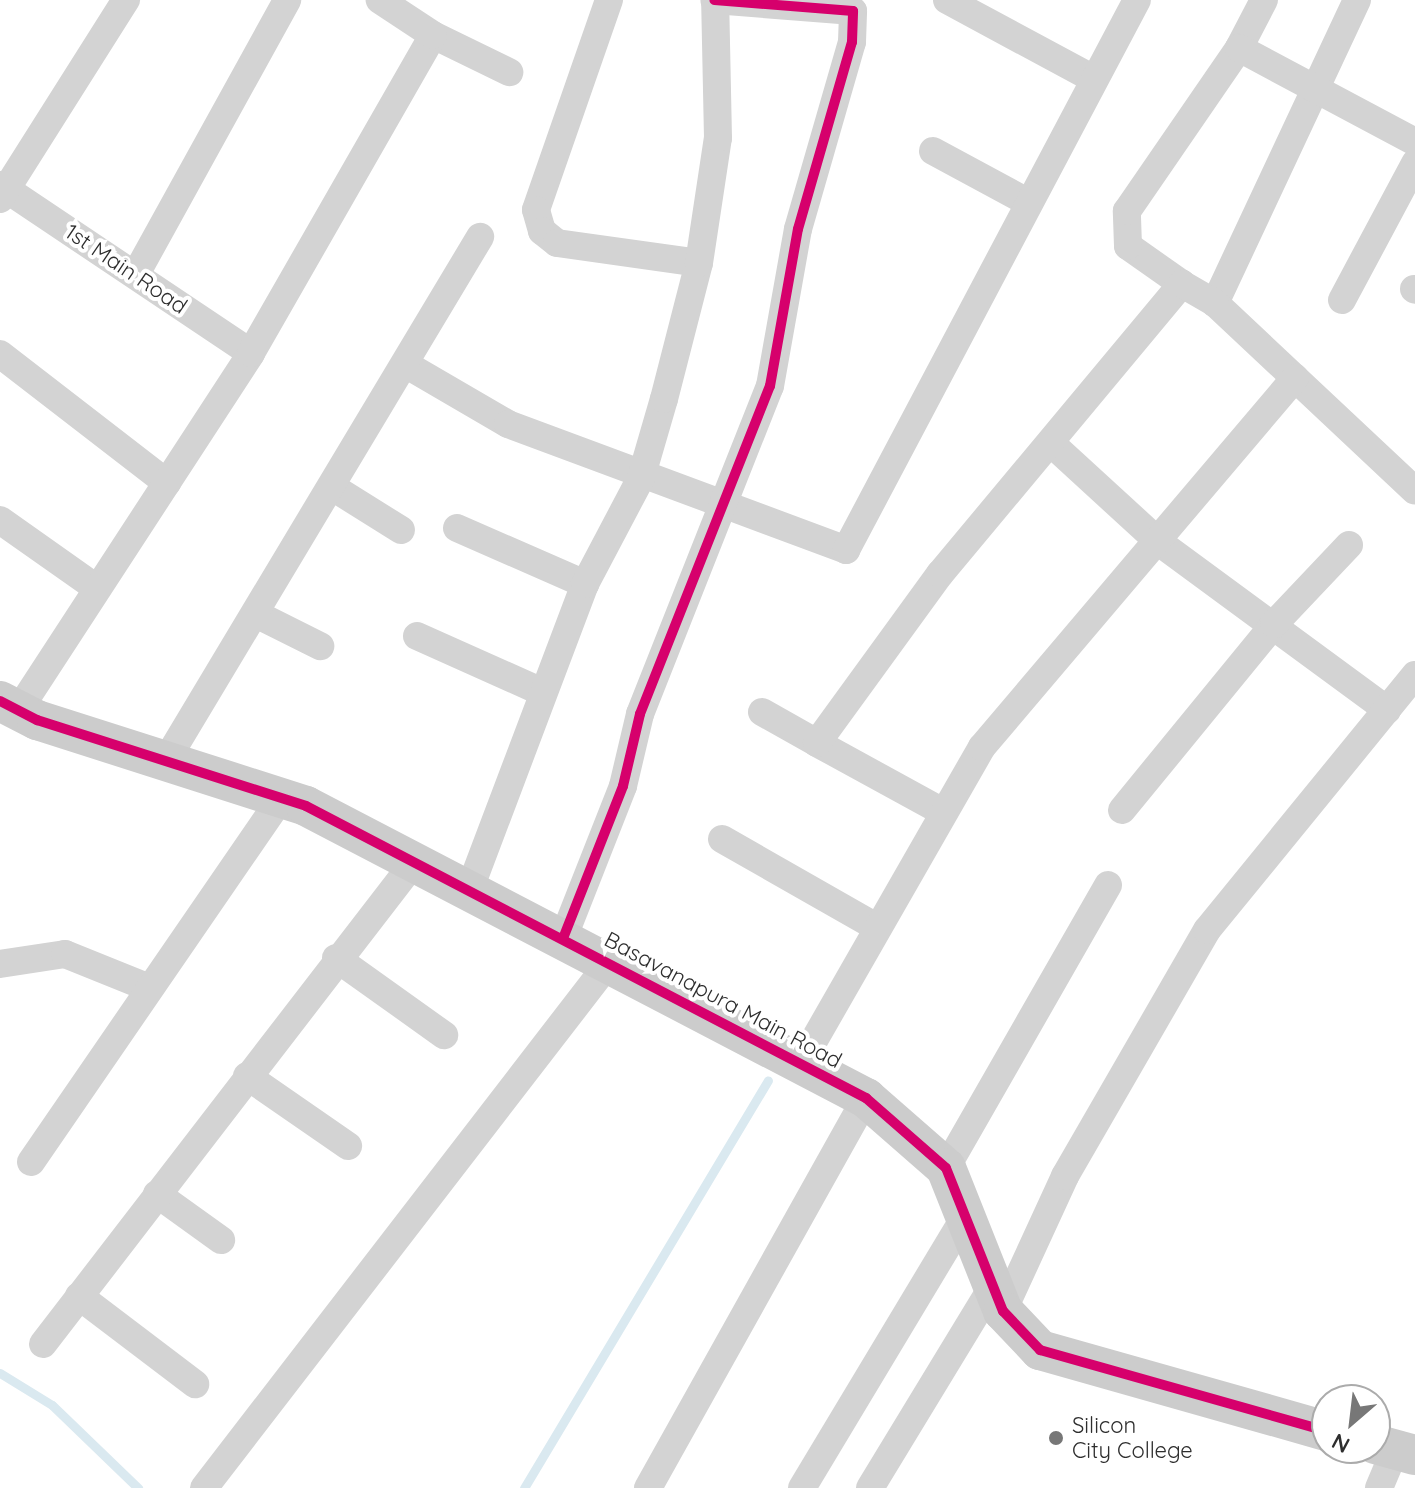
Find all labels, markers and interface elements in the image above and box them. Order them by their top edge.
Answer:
street label: 1st Main Road [60,219,192,319]
street label: Basavanapura Main Road [600,926,846,1074]
north arrow [1311,1384,1391,1464]
place label: Silicon City College [1072,1412,1193,1464]
text: N [1327,1427,1354,1460]
marker: Silicon City College [1047,1429,1065,1447]

